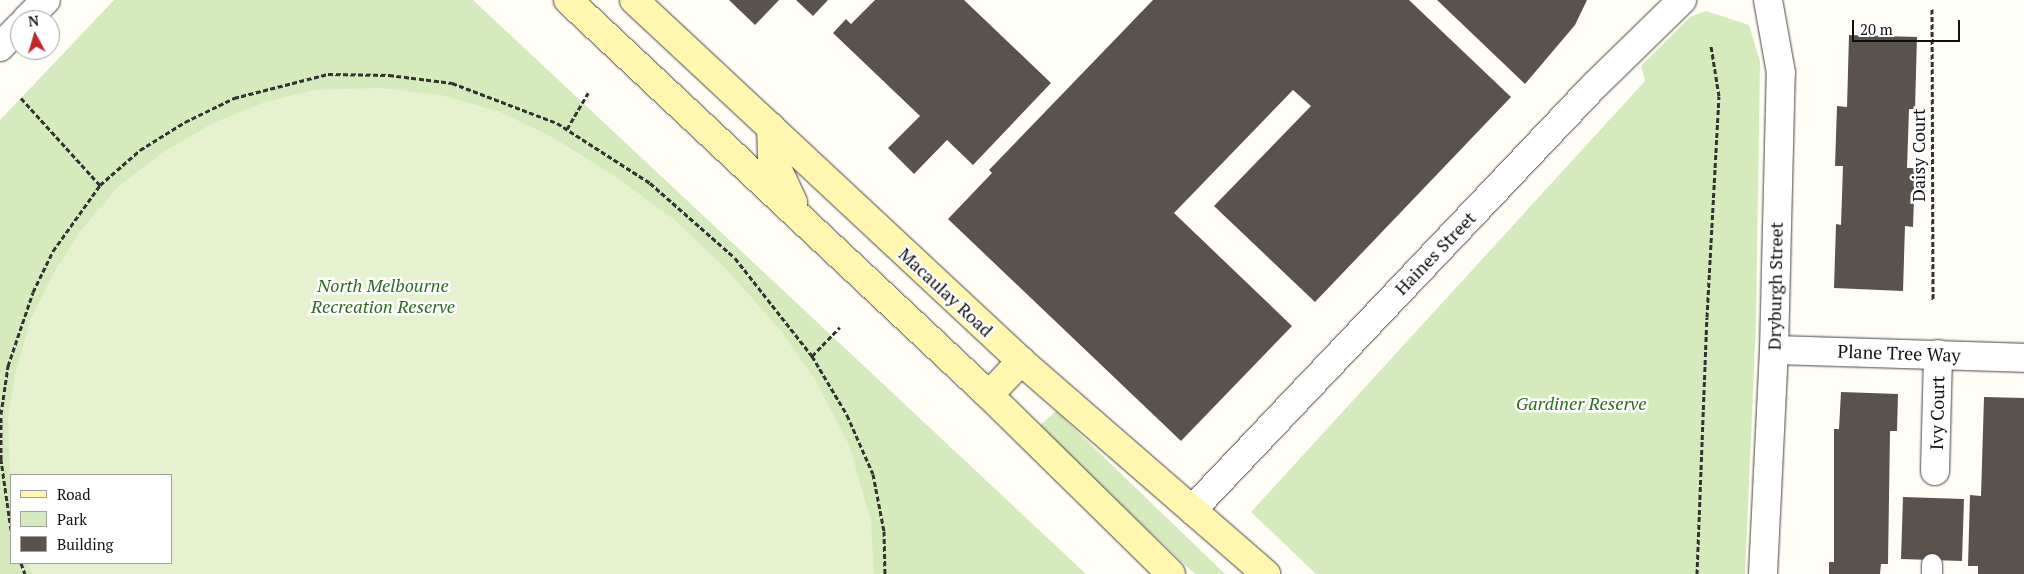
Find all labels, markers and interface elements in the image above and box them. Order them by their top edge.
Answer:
north arrow [10,10,60,60]
scale bar [1854,10,1962,42]
text: N [27,11,40,31]
text: 20 m [1860,19,1893,39]
street label: Daisy Court [1907,108,1929,202]
street label: Haines Street [1390,207,1480,299]
street label: Dryburgh Street [1763,222,1787,350]
street label: Macaulay Road [895,243,997,341]
park label: North Melbourne Recreation Reserve [311,275,455,318]
street label: Plane Tree Way [1837,340,1961,366]
street label: Ivy Court [1926,376,1948,450]
park label: Gardiner Reserve [1516,392,1646,414]
legend [10,474,172,564]
text: Road [57,484,90,504]
text: Park [57,509,87,529]
text: Building [57,534,114,554]

